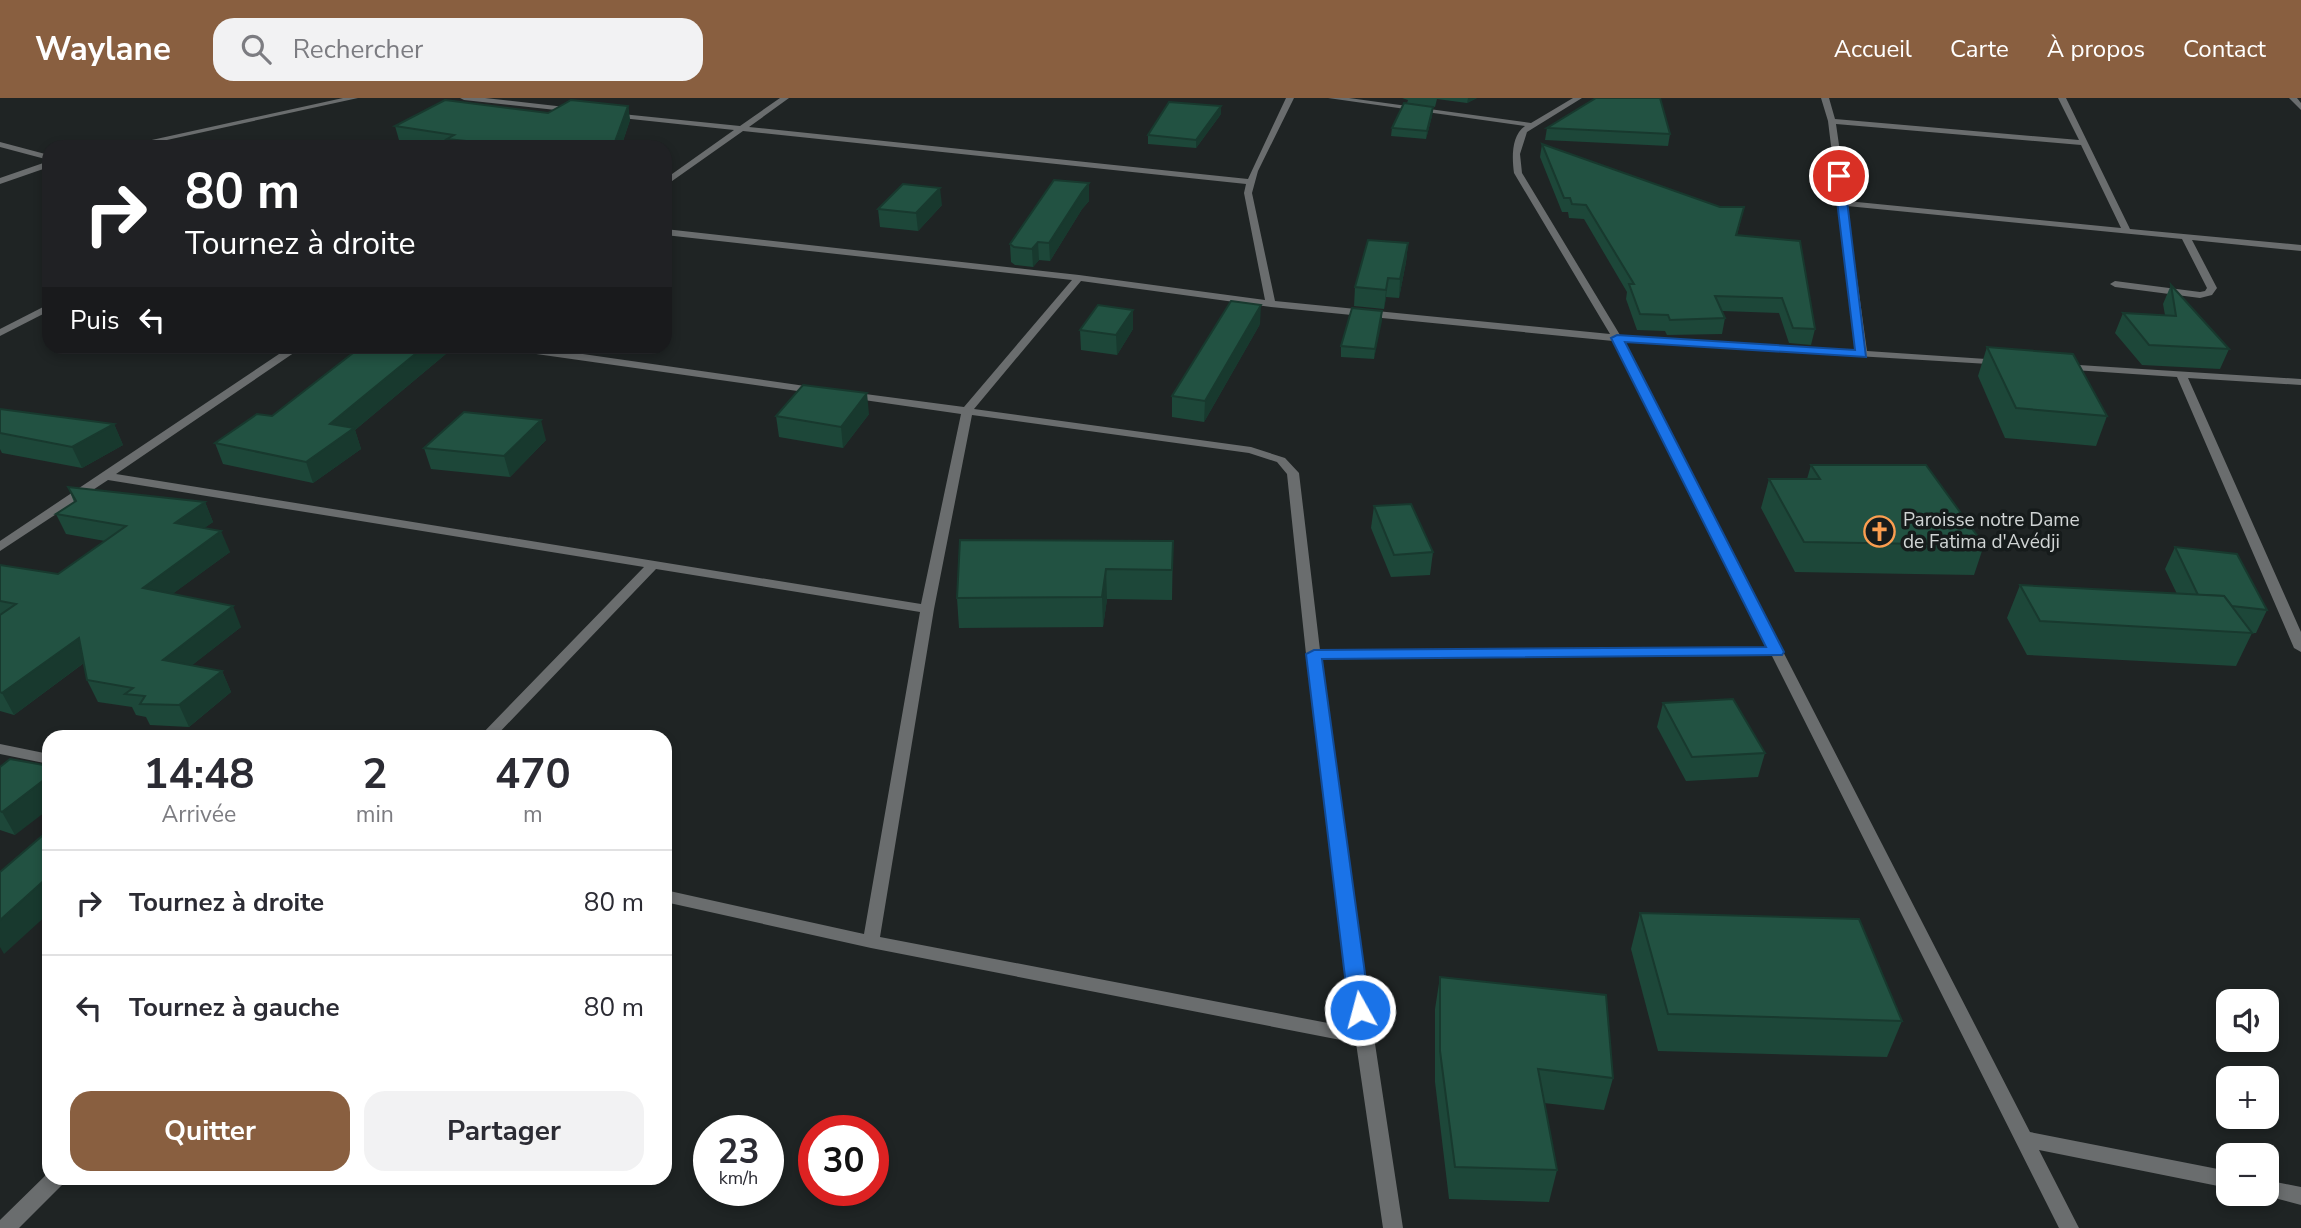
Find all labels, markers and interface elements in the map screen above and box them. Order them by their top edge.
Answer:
search box [213,18,703,81]
text: Waylane [35,27,171,72]
icon: search [237,30,275,68]
text: Rechercher [293,32,423,67]
text: Accueil [1834,33,1912,65]
text: Carte [1950,33,2009,65]
text: À propos [2047,33,2145,65]
text: Contact [2183,33,2266,65]
pin [1809,146,1869,206]
icon: arrive [1820,157,1858,195]
text: 80 m [185,158,300,225]
icon: right [70,168,161,259]
text: Tournez à droite [185,222,416,265]
icon: left [133,301,171,339]
text: Puis [70,303,119,338]
place label: Paroisse notre Dame de Fatima d'Avédji [1903,507,2080,555]
church icon: Paroisse notre Dame de Fatima d'Avédji [1863,514,1897,548]
text: 14:48 [143,746,254,803]
text: 2 [362,746,387,803]
text: 470 [495,746,571,803]
text: Arrivée [162,799,236,830]
text: min [356,799,394,830]
text: m [523,799,543,830]
icon: right [70,884,108,922]
text: Tournez à droite [129,885,324,920]
text: 80 m [584,885,644,920]
position arrow [1323,973,1397,1047]
icon: left [70,989,108,1027]
map controls [2216,989,2279,1206]
button: sound [2216,989,2279,1052]
text: Tournez à gauche [129,990,340,1025]
text: 80 m [584,990,644,1025]
button: + [2216,1066,2279,1129]
button: Quitter [70,1091,350,1171]
button: Partager [364,1091,644,1171]
speed limit sign: 30 [798,1115,889,1206]
text: 23 [717,1128,760,1175]
button: − [2216,1143,2279,1206]
text: km/h [719,1166,758,1190]

